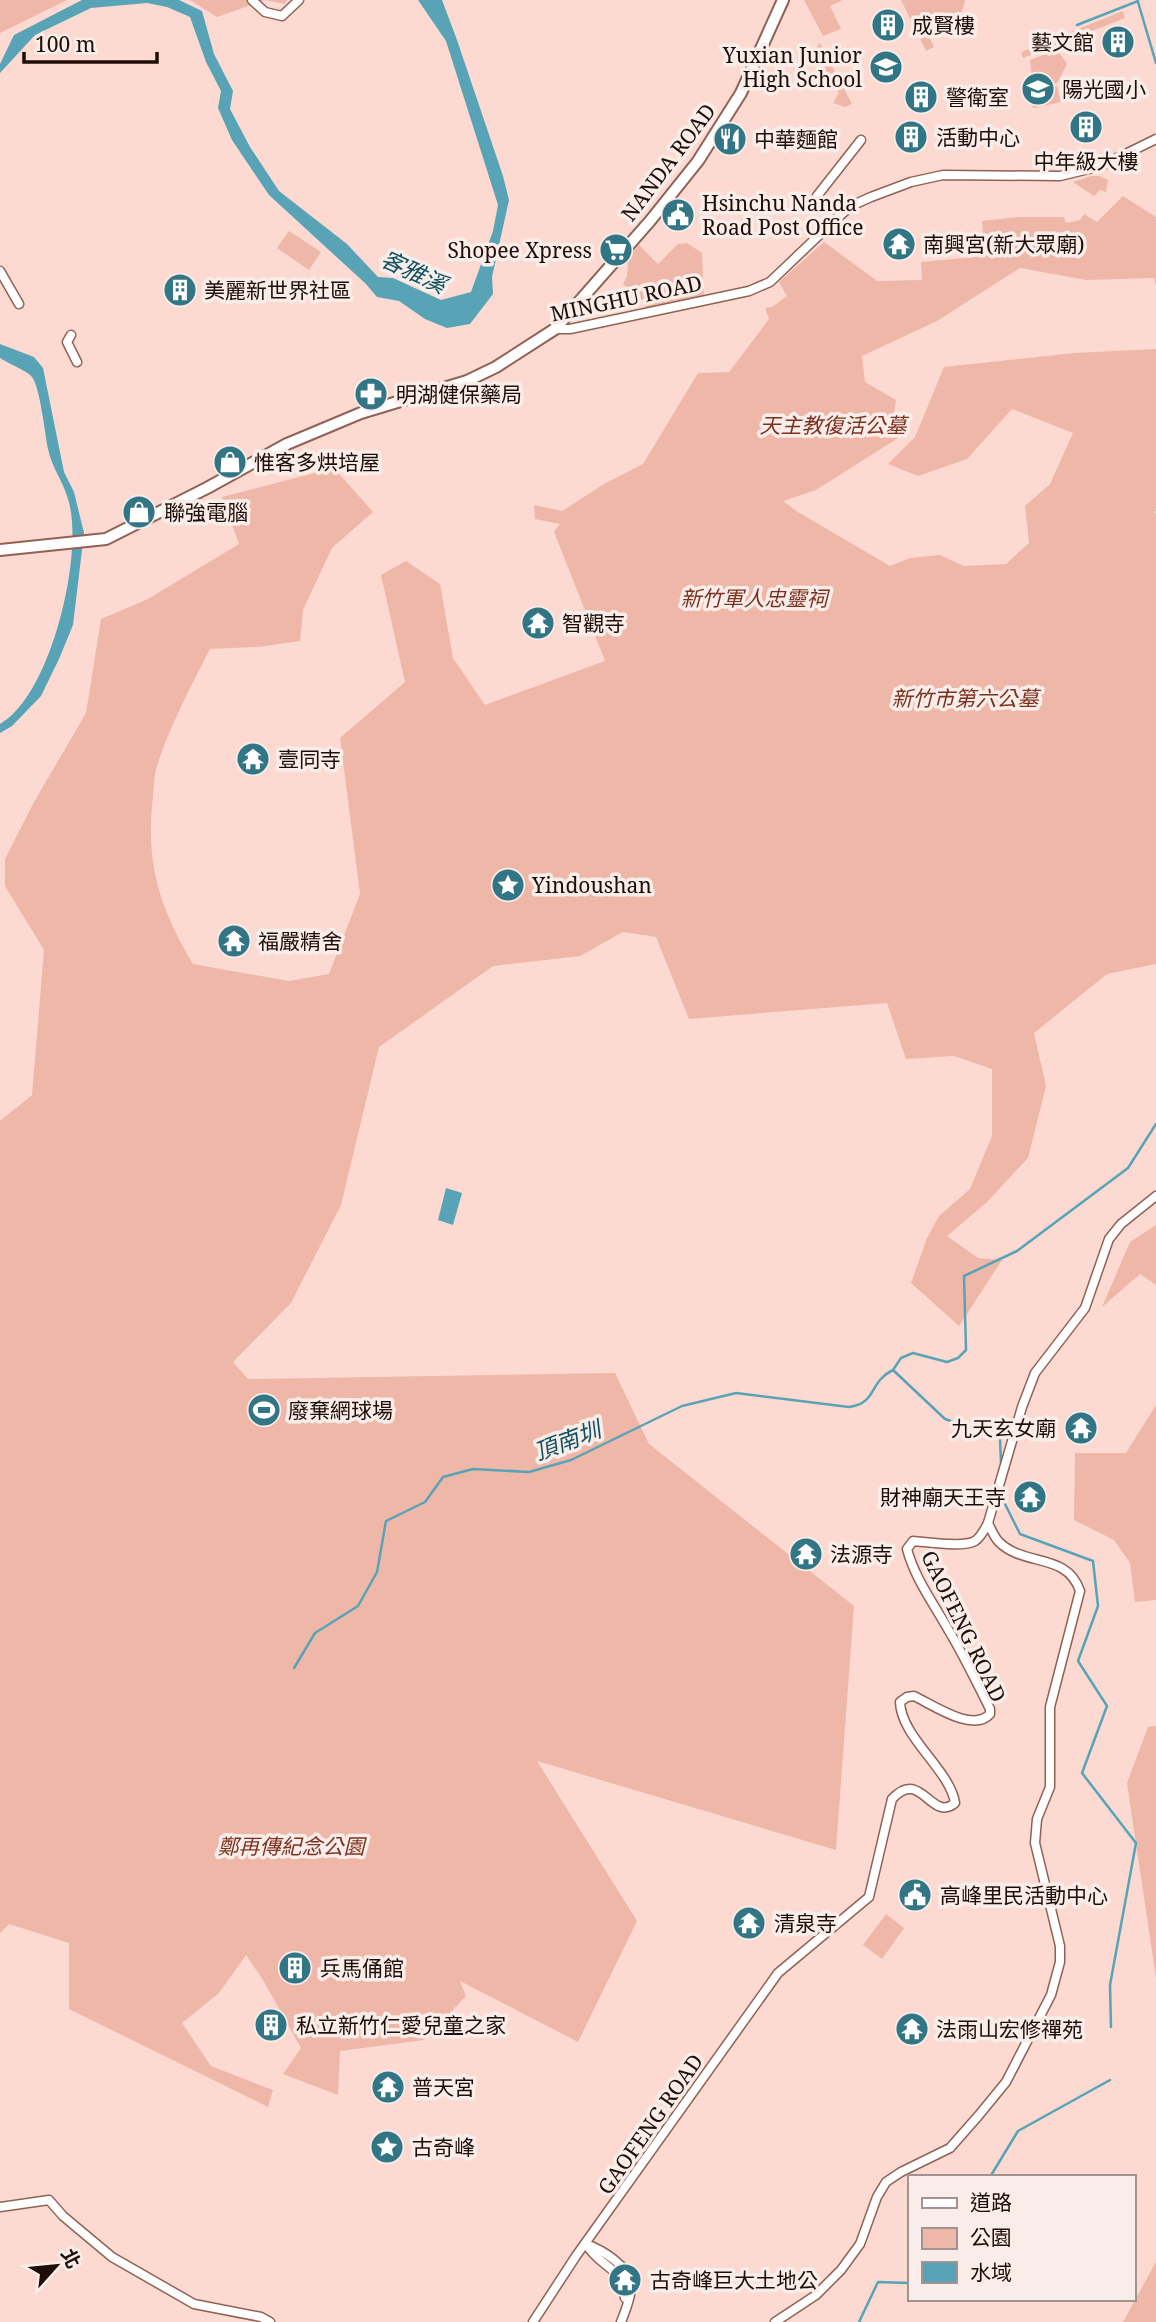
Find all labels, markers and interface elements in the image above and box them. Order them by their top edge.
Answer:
building icon: 成賢樓 [869,6,907,44]
place label: 成賢樓 [912,11,975,39]
scale bar [24,21,158,65]
building icon: 藝文館 [1099,23,1137,61]
place label: 藝文館 [1031,28,1094,56]
text: 100 m [35,30,96,58]
place label: Yuxian Junior High School [722,41,862,93]
school or university icon: Yuxian Junior High School [867,48,905,86]
school or university icon: 陽光國小 [1019,70,1057,108]
place label: 陽光國小 [1062,75,1146,103]
building icon: 警衛室 [902,78,940,116]
place label: 警衛室 [946,83,1009,111]
street label: NANDA ROAD [615,97,721,227]
building icon: 中年級大樓 [1067,108,1105,146]
building icon: 活動中心 [892,118,930,156]
restaurant icon: 中華麵館 [711,120,749,158]
place label: 活動中心 [936,123,1020,151]
place label: 中華麵館 [754,125,838,153]
place label: 中年級大樓 [1034,147,1139,175]
place label: Hsinchu Nanda Road Post Office [702,189,863,241]
public building icon: Hsinchu Nanda Road Post Office [659,196,697,234]
temple icon: 南興宮(新大眾廟) [880,225,918,263]
place label: 南興宮(新大眾廟) [923,230,1085,258]
supermarket icon: Shopee Xpress [597,231,635,269]
place label: Shopee Xpress [447,236,592,264]
water label: 客雅溪 [376,242,455,301]
street label: MINGHU ROAD [548,268,704,328]
building icon: 美麗新世界社區 [161,271,199,309]
place label: 美麗新世界社區 [204,276,351,304]
pharmacy icon: 明湖健保藥局 [352,375,390,413]
place label: 明湖健保藥局 [396,380,522,408]
park label: 天主教復活公墓 [760,411,909,439]
shop icon: 惟客多烘培屋 [211,443,249,481]
place label: 惟客多烘培屋 [254,448,380,476]
shop icon: 聯強電腦 [120,493,158,531]
place label: 聯強電腦 [164,498,248,526]
park label: 新竹軍人忠靈祠 [681,584,830,612]
temple icon: 智觀寺 [519,604,557,642]
place label: 智觀寺 [562,609,625,637]
park label: 新竹市第六公墓 [892,684,1041,712]
temple icon: 壹同寺 [234,740,272,778]
place label: 壹同寺 [278,745,341,773]
place icon: Yindoushan [489,866,527,904]
place label: Yindoushan [531,871,652,899]
temple icon: 福嚴精舍 [215,922,253,960]
place label: 福嚴精舍 [258,927,342,955]
sports icon: 廢棄網球場 [245,1391,283,1429]
place label: 廢棄網球場 [288,1396,393,1424]
temple icon: 九天玄女廟 [1062,1409,1100,1447]
water label: 頂南圳 [529,1412,608,1467]
place label: 九天玄女廟 [951,1414,1056,1442]
temple icon: 財神廟天王寺 [1011,1478,1049,1516]
place label: 財神廟天王寺 [880,1483,1006,1511]
temple icon: 法源寺 [787,1535,825,1573]
place label: 法源寺 [830,1540,893,1568]
street label: GAOFENG ROAD [915,1545,1013,1707]
park label: 鄭再傳紀念公園 [218,1832,367,1860]
public building icon: 高峰里民活動中心 [896,1876,934,1914]
place label: 高峰里民活動中心 [940,1881,1108,1909]
temple icon: 清泉寺 [730,1904,768,1942]
place label: 清泉寺 [774,1909,837,1937]
building icon: 兵馬俑館 [276,1949,314,1987]
place label: 兵馬俑館 [320,1954,404,1982]
building icon: 私立新竹仁愛兒童之家 [252,2006,290,2044]
temple icon: 法雨山宏修禪苑 [893,2010,931,2048]
place label: 私立新竹仁愛兒童之家 [296,2011,506,2039]
place label: 法雨山宏修禪苑 [936,2015,1083,2043]
street label: GAOFENG ROAD [591,2048,709,2200]
temple icon: 普天宮 [369,2068,407,2106]
place label: 普天宮 [412,2073,475,2101]
place icon: 古奇峰 [368,2128,406,2166]
place label: 古奇峰 [412,2133,475,2161]
legend [908,2175,1135,2301]
text: 道路 [970,2188,1012,2216]
text: 公園 [970,2223,1012,2251]
north arrow [21,2231,91,2301]
text: 北 [55,2244,87,2273]
text: 水域 [970,2258,1012,2286]
temple icon: 古奇峰巨大土地公 [606,2261,644,2299]
place label: 古奇峰巨大土地公 [650,2266,818,2294]

